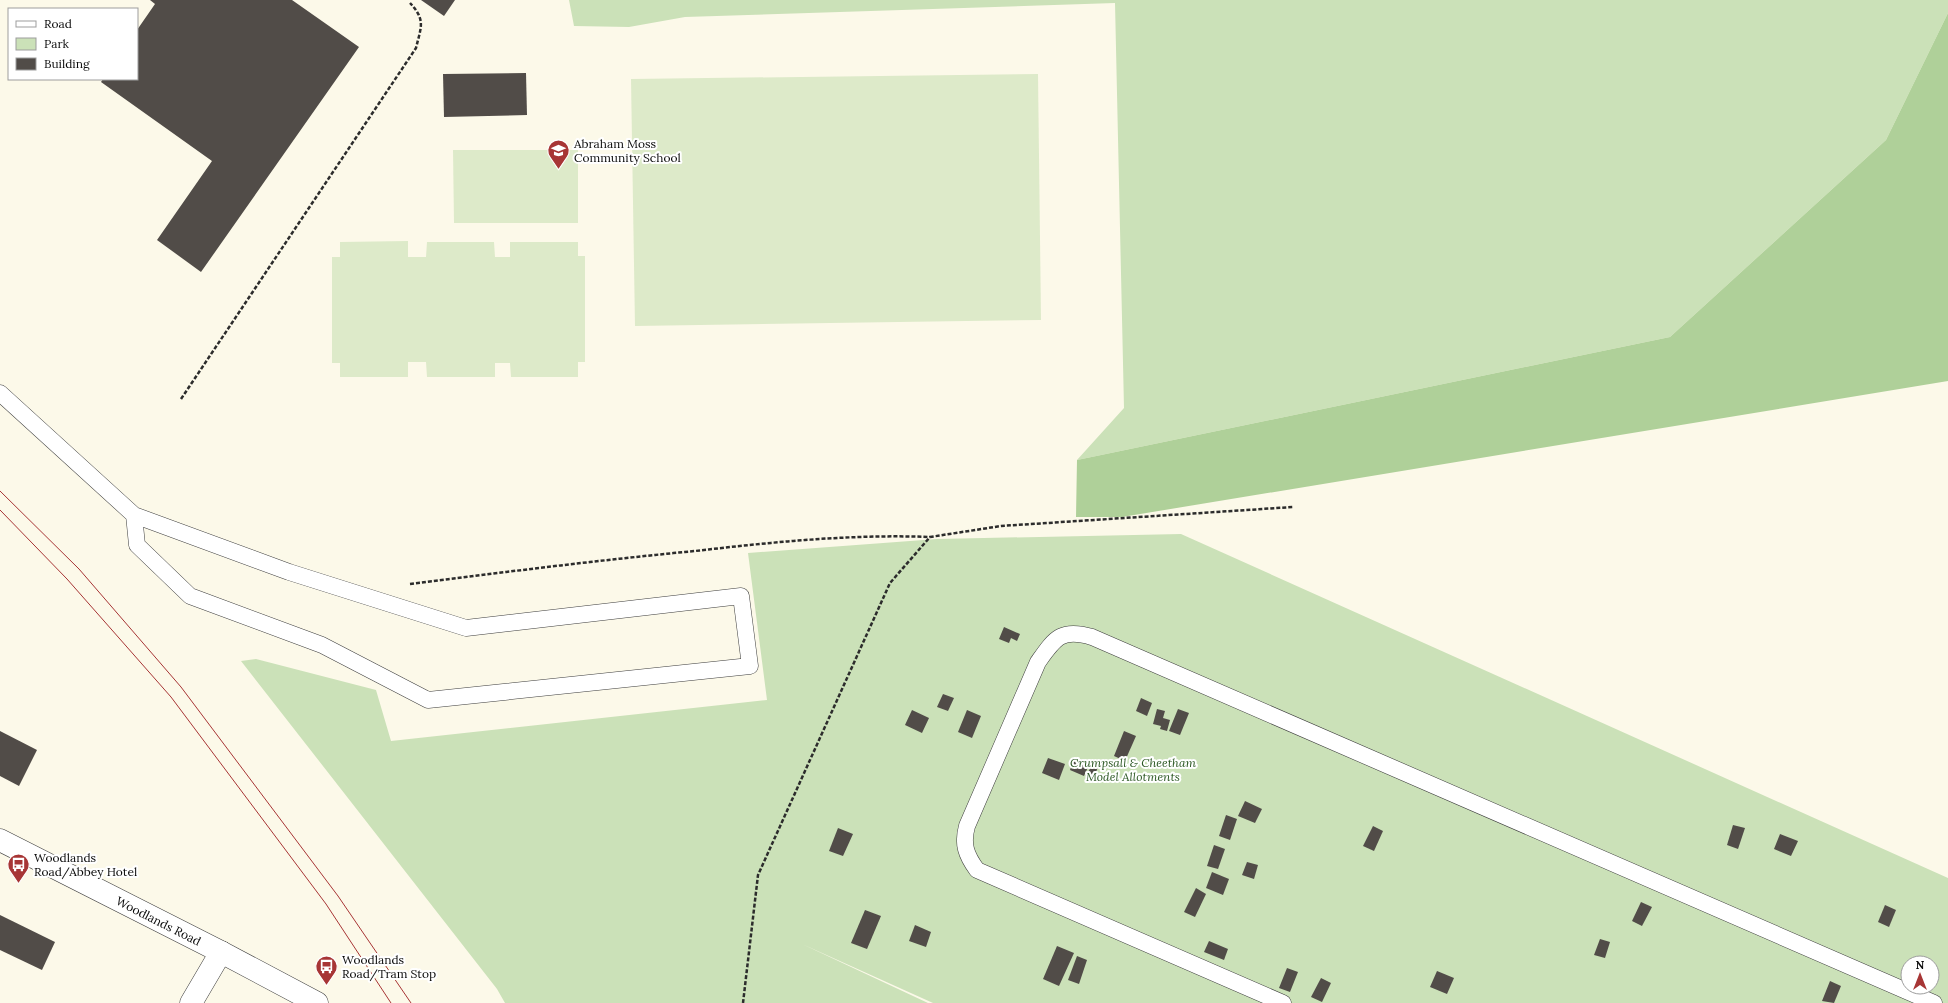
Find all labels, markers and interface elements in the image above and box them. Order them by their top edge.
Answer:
legend [8,8,138,80]
text: Road [44,16,72,31]
text: Park [44,36,70,51]
text: Building [44,56,90,71]
place label: Abraham Moss Community School [573,136,681,165]
school or university icon: Abraham Moss Community School [546,137,572,170]
park label: Crumpsall & Cheetham Model Allotments [1070,755,1197,784]
place label: Woodlands Road/Abbey Hotel [34,850,137,880]
bus stop icon: Woodlands Road/Abbey Hotel [5,851,31,884]
street label: Woodlands Road [114,893,204,948]
place label: Woodlands Road/Tram Stop [342,952,436,982]
bus stop icon: Woodlands Road/Tram Stop [314,953,340,986]
north arrow [1900,955,1940,995]
text: N [1916,958,1925,972]

